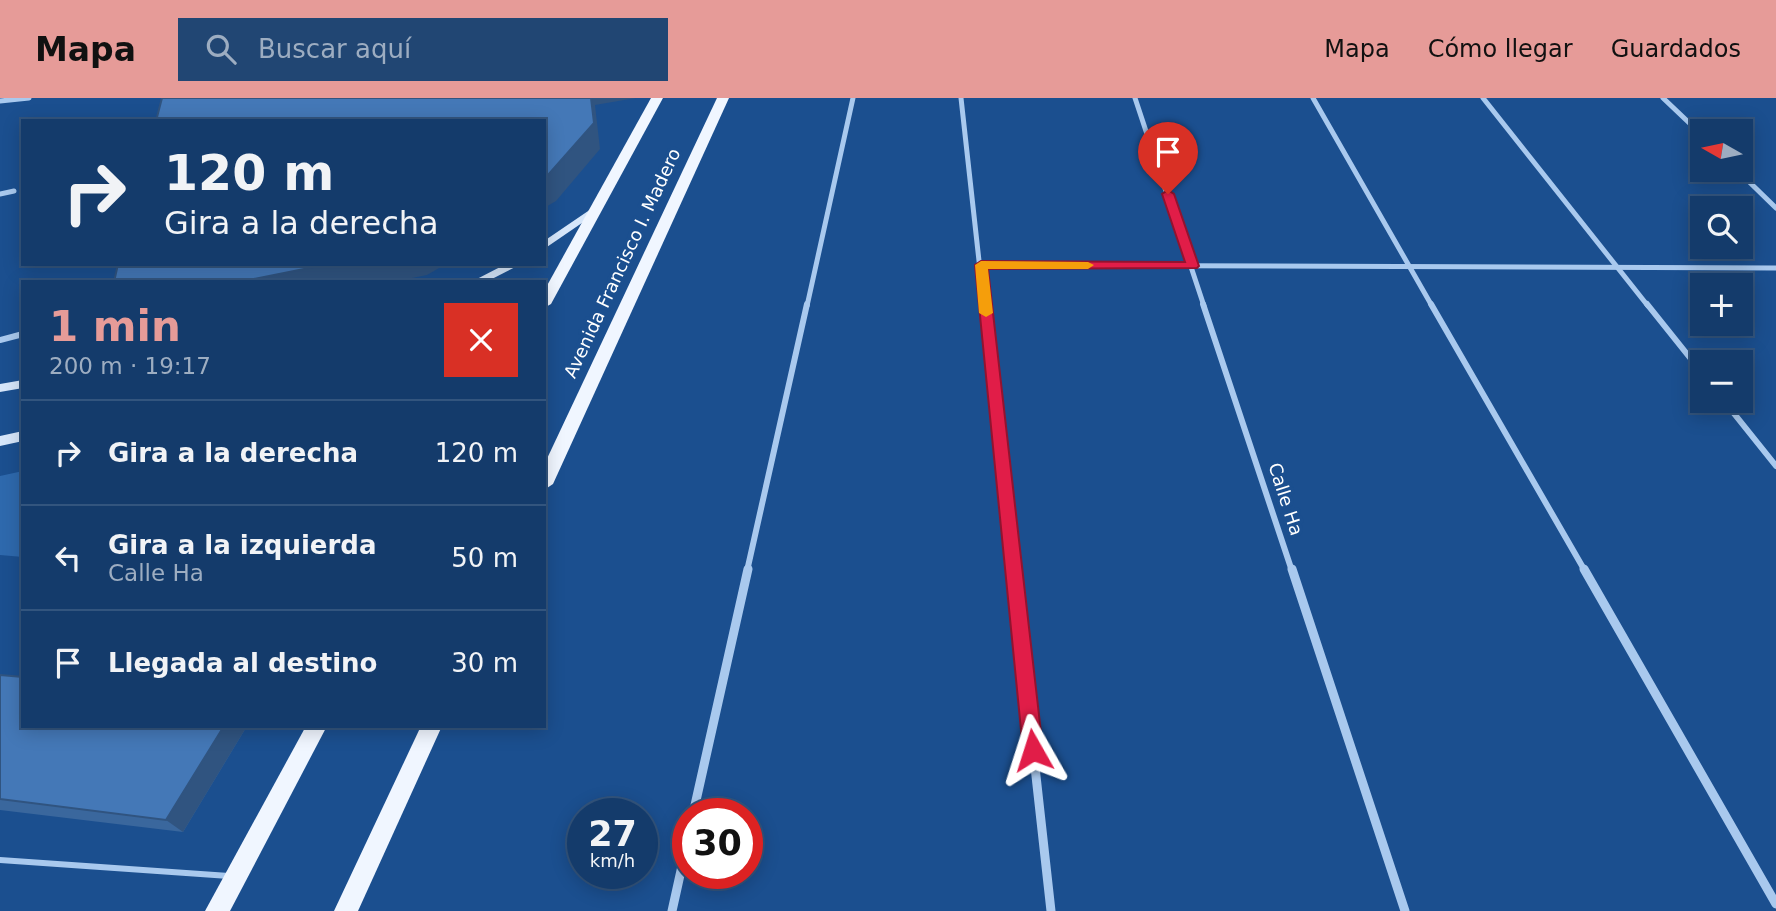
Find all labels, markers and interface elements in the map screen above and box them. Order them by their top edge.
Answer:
search box [178,18,668,81]
text: Mapa [35,30,136,69]
icon: search [202,30,240,68]
text: Buscar aquí [258,34,411,64]
text: Mapa [1324,35,1390,63]
text: Cómo llegar [1428,35,1573,63]
text: Guardados [1611,35,1741,63]
north arrow [1690,119,1754,182]
map controls [1690,119,1753,413]
pin [1138,122,1198,194]
icon: arrive [1149,133,1187,171]
text: 120 m [164,145,334,202]
street label: Avenida Francisco I. Madero [559,145,685,381]
icon: right [49,147,140,238]
button: search [1690,196,1753,259]
text: Gira a la derecha [164,204,439,242]
button: + [1690,273,1753,336]
text: 1 min [49,302,181,351]
button: close [444,303,518,377]
button: − [1690,350,1753,413]
text: 200 m · 19:17 [49,353,211,379]
icon: right [49,434,87,472]
text: Gira a la derecha [108,438,358,468]
text: 120 m [435,438,518,468]
street label: Calle Ha [1264,460,1308,538]
text: Gira a la izquierda [108,530,376,560]
icon: left [49,539,87,577]
text: 50 m [451,543,518,573]
text: Calle Ha [108,560,204,586]
icon: arrive [49,644,87,682]
text: Llegada al destino [108,648,377,678]
text: 30 m [451,648,518,678]
position arrow [996,713,1070,787]
speed limit sign: 30 [672,798,763,889]
text: 27 [588,814,637,854]
text: km/h [590,850,635,871]

